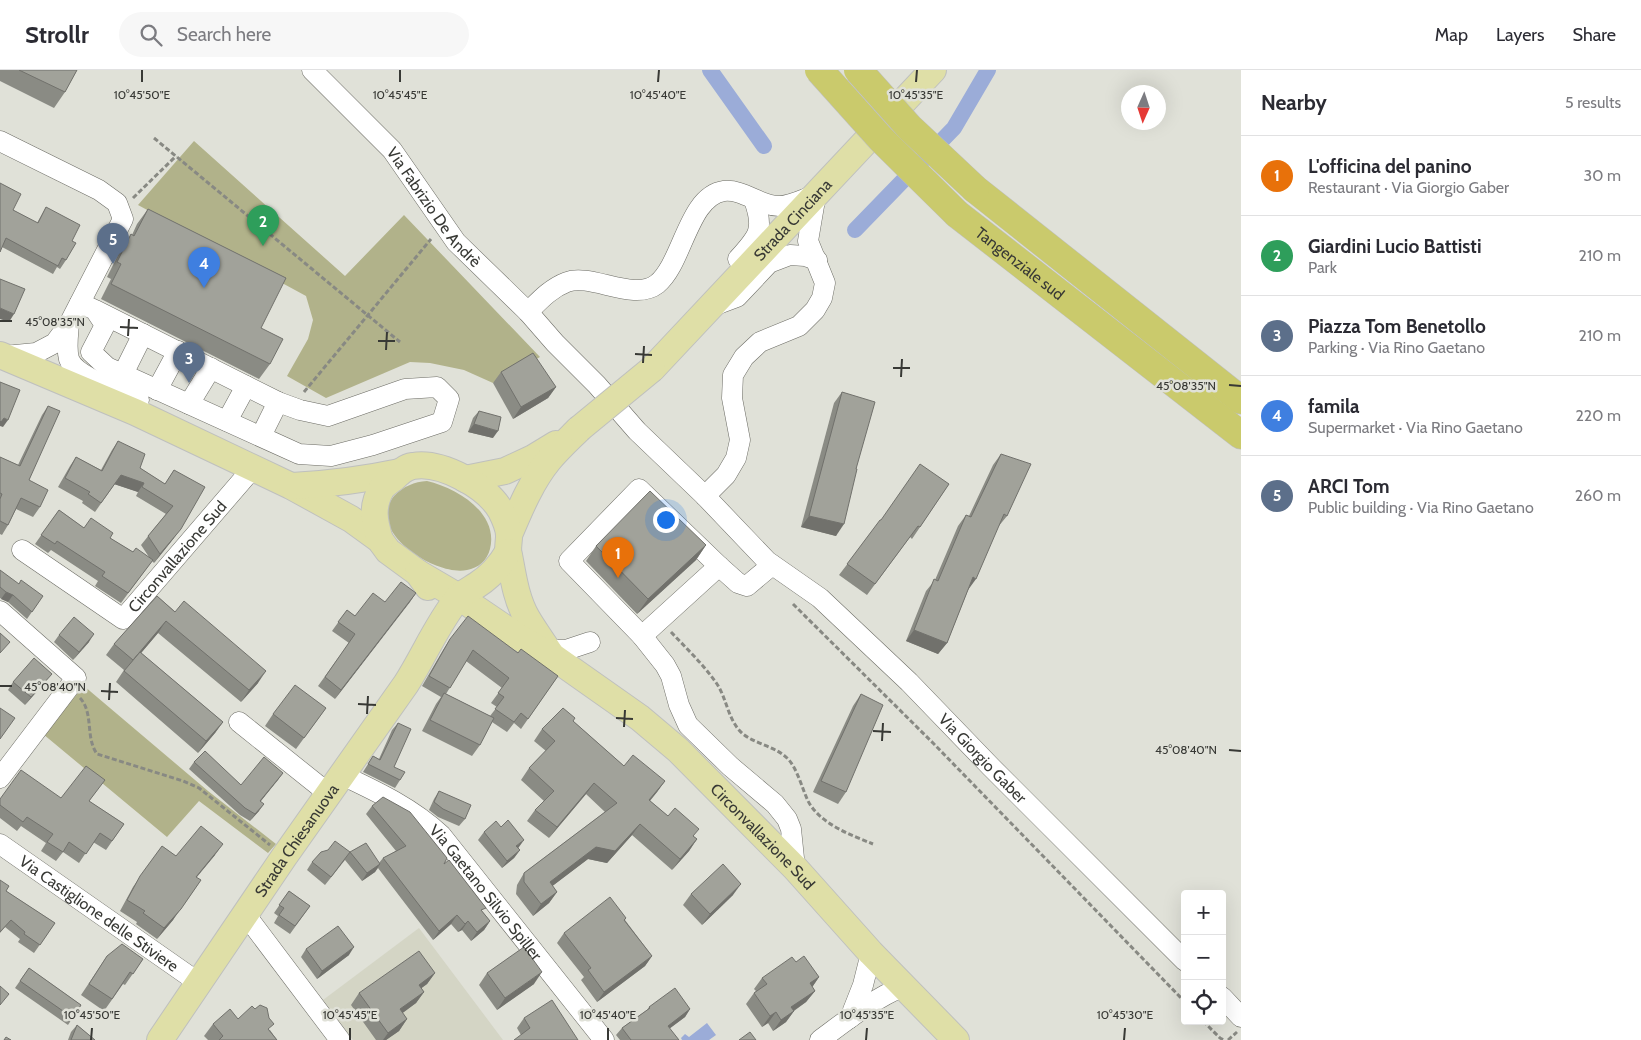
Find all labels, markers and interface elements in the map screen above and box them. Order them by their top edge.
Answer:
search box [119,12,469,57]
text: Strollr [25,20,89,49]
icon: search [137,21,165,49]
text: Search here [177,23,271,46]
text: Map [1435,24,1468,46]
text: Layers [1496,24,1545,46]
text: Share [1573,24,1616,46]
north arrow [1121,85,1166,130]
text: 10°45'50"E [114,87,171,102]
text: 10°45'45"E [373,87,428,102]
text: 10°45'40"E [630,87,687,102]
text: 10°45'35"E [889,87,944,102]
text: Nearby [1261,90,1327,115]
text: 5 results [1565,93,1621,112]
street label: Via Fabrizio De Andrè [383,143,485,271]
text: L'officina del panino [1308,155,1472,178]
text: 1 [1274,166,1280,185]
text: 30 m [1584,166,1621,185]
street label: Strada Cinciana [750,175,836,265]
text: Restaurant · Via Giorgio Gaber [1308,178,1509,197]
pin: 2 [247,205,279,246]
pin: 5 [97,223,129,264]
street label: Tangenziale sud [972,223,1068,304]
text: Giardini Lucio Battisti [1308,235,1481,258]
text: 2 [1273,246,1281,265]
text: 210 m [1579,246,1621,265]
pin: 4 [188,247,220,288]
text: Park [1308,258,1337,277]
text: 45°08'35"N [25,314,85,329]
text: Piazza Tom Benetollo [1308,315,1486,338]
text: 3 [1273,326,1281,345]
text: 210 m [1579,326,1621,345]
text: Parking · Via Rino Gaetano [1308,338,1485,357]
pin: 3 [173,342,205,383]
text: 45°08'35"N [1156,378,1216,393]
text: famila [1308,395,1359,418]
text: 4 [1272,406,1282,425]
text: 220 m [1575,406,1621,425]
text: Supermarket · Via Rino Gaetano [1308,418,1523,437]
text: ARCI Tom [1308,475,1389,498]
text: 5 [1273,486,1281,505]
text: 260 m [1575,486,1621,505]
street label: Circonvallazione Sud [124,497,231,616]
text: Public building · Via Rino Gaetano [1308,498,1534,517]
your location [653,507,679,533]
pin: 1 [602,537,634,578]
text: 45°08'40"N [24,679,86,694]
street label: Via Giorgio Gaber [935,710,1031,808]
text: 45°08'40"N [1155,742,1217,757]
street label: Circonvallazione Sud [706,779,819,894]
street label: Strada Chiesanuova [251,780,343,900]
street label: Via Gaetano Silvio Spiller [426,821,546,965]
street label: Via Castiglione delle Stiviere [16,852,182,976]
map controls [1181,890,1226,1025]
button: + [1181,890,1226,935]
button: − [1181,935,1226,980]
button: locate [1181,980,1226,1025]
text: 10°45'50"E [64,1007,121,1022]
text: 10°45'45"E [323,1007,378,1022]
text: 10°45'40"E [580,1007,637,1022]
text: 10°45'35"E [840,1007,895,1022]
text: 10°45'30"E [1097,1007,1154,1022]

